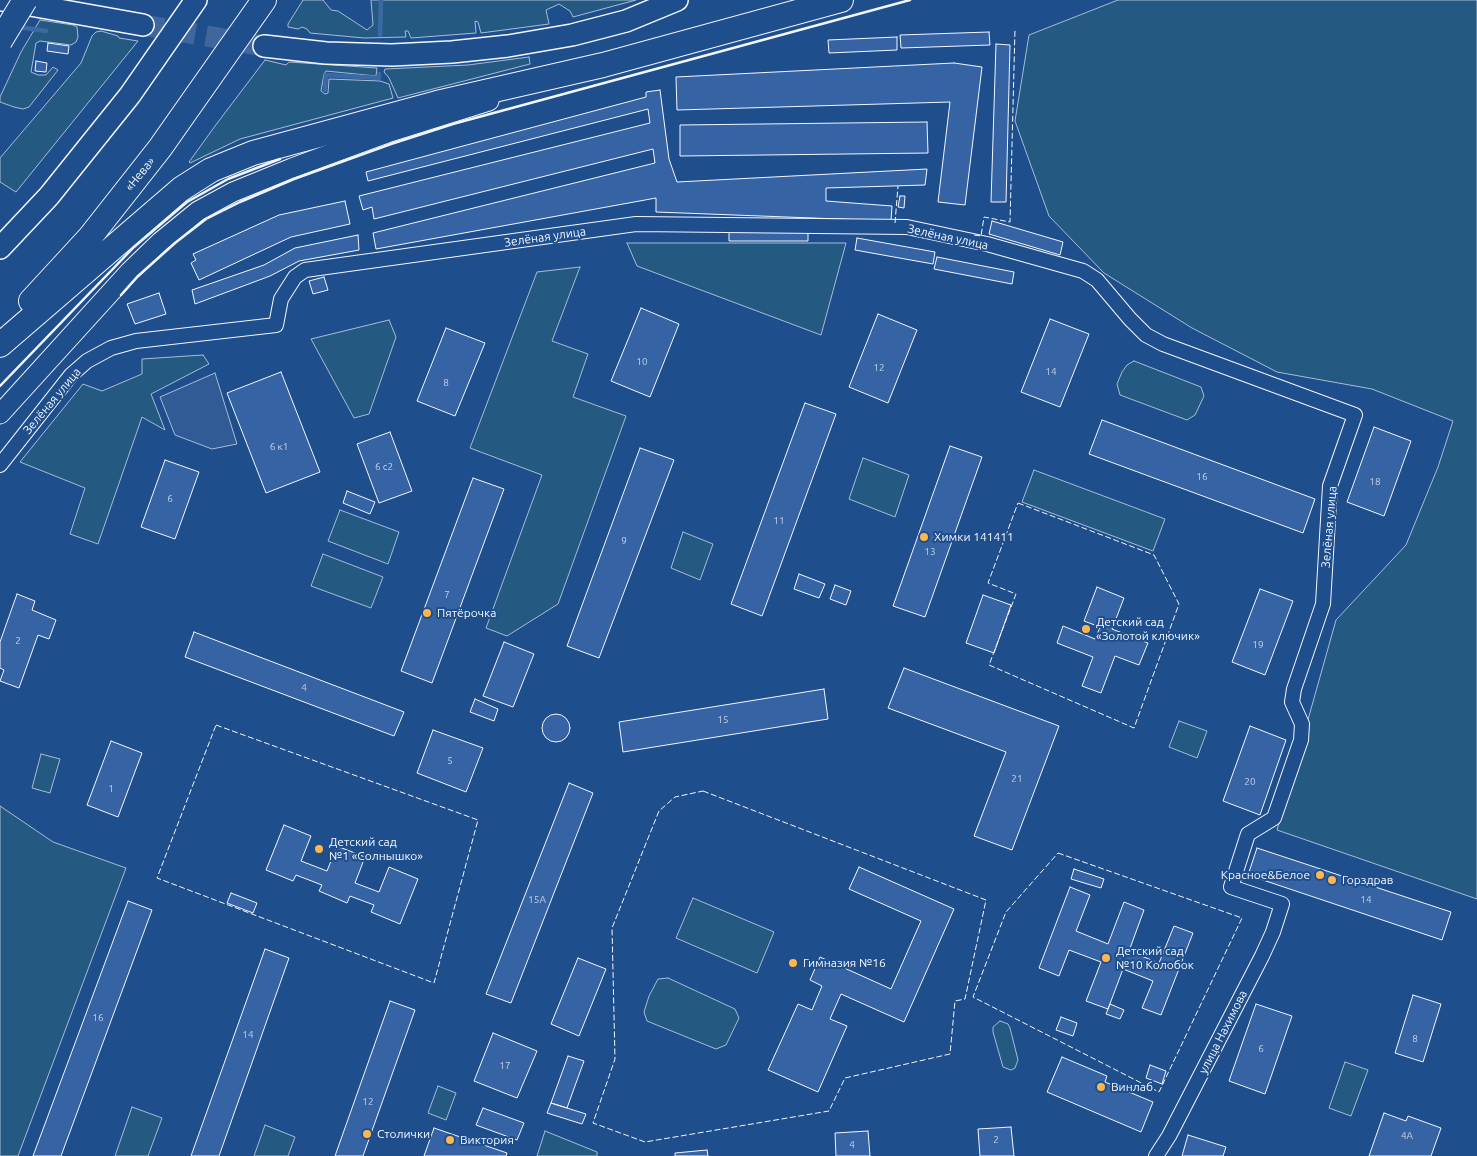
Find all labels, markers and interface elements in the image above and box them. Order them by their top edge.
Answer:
street label: «Нева» [122,154,158,194]
street label: Зелёная улица [906,221,990,253]
street label: Зелёная улица [503,224,587,250]
house number: 10 [636,356,648,368]
house number: 12 [873,362,885,374]
street label: Зелёная улица [20,365,84,437]
house number: 14 [1045,366,1057,378]
house number: 8 [443,377,449,389]
house number: 6 к1 [270,441,288,453]
house number: 6 с2 [375,461,393,473]
house number: 16 [1196,471,1208,483]
house number: 18 [1369,476,1381,488]
street label: Зелёная улица [1318,485,1340,569]
house number: 6 [167,493,173,505]
house number: 11 [773,515,785,527]
place label: Химки 141411 [934,530,1014,544]
marker: Химки 141411 [918,531,930,543]
house number: 9 [621,535,627,547]
house number: 13 [924,546,936,558]
house number: 7 [444,589,450,601]
place label: Пятёрочка [437,606,496,620]
marker: Пятёрочка [421,607,433,619]
place label: Детский сад «Золотой ключик» [1096,615,1200,643]
marker: Детский сад «Золотой ключик» [1080,623,1092,635]
house number: 2 [15,635,21,647]
house number: 19 [1252,639,1264,651]
house number: 4 [301,682,307,694]
house number: 15 [717,714,729,726]
house number: 5 [447,755,453,767]
house number: 21 [1011,773,1023,785]
house number: 20 [1244,776,1256,788]
house number: 1 [108,783,114,795]
place label: Детский сад №1 «Солнышко» [329,835,423,863]
marker: Детский сад №1 «Солнышко» [313,843,325,855]
place label: Красное&Белое [1221,868,1310,882]
marker: Красное&Белое [1314,869,1326,881]
place label: Горздрав [1342,873,1393,887]
marker: Горздрав [1326,874,1338,886]
house number: 15А [528,894,546,906]
house number: 14 [1360,894,1372,906]
place label: Детский сад №10 Колобок [1116,944,1194,972]
marker: Детский сад №10 Колобок [1100,952,1112,964]
place label: Гимназия №16 [803,956,886,970]
marker: Гимназия №16 [787,957,799,969]
street label: улица Нахимова [1196,988,1250,1076]
house number: 16 [92,1012,104,1024]
house number: 14 [242,1029,254,1041]
house number: 8 [1412,1033,1418,1045]
house number: 6 [1258,1043,1264,1055]
house number: 17 [499,1060,511,1072]
place label: Винлаб [1111,1080,1153,1094]
marker: Винлаб [1095,1081,1107,1093]
house number: 12 [362,1096,374,1108]
place label: Столички [377,1127,430,1141]
marker: Столички [361,1128,373,1140]
house number: 4А [1401,1130,1413,1142]
place label: Виктория [460,1133,514,1147]
marker: Виктория [444,1134,456,1146]
house number: 2 [993,1134,999,1146]
house number: 4 [849,1139,855,1151]

